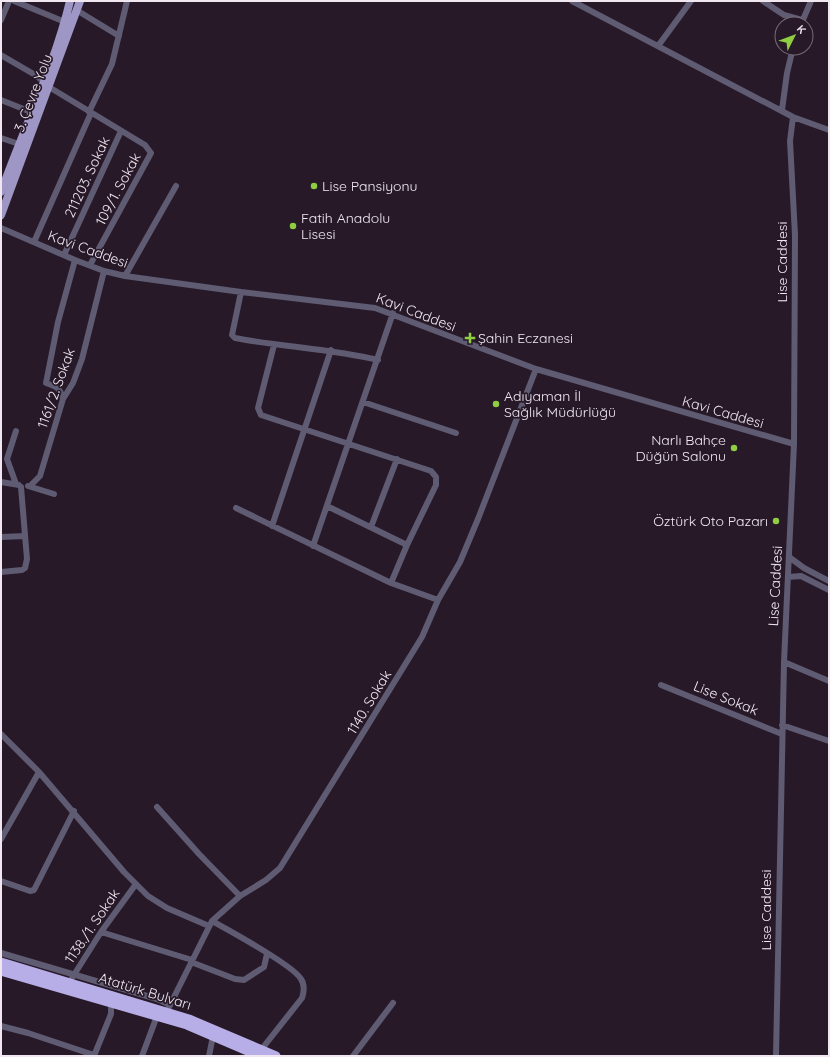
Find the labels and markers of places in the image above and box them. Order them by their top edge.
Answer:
place label: Lise Pansiyonu [322,177,418,195]
marker: Lise Pansiyonu [309,181,319,191]
place label: Fatih Anadolu Lisesi [301,209,390,243]
marker: Fatih Anadolu Lisesi [288,221,298,231]
place label: Şahin Eczanesi [478,329,573,347]
marker: Şahin Eczanesi [465,333,475,343]
place label: Adıyaman İl Sağlık Müdürlüğü [504,387,616,421]
marker: Adıyaman İl Sağlık Müdürlüğü [491,399,501,409]
place label: Narlı Bahçe Düğün Salonu [635,431,726,465]
marker: Narlı Bahçe Düğün Salonu [729,443,739,453]
place label: Öztürk Oto Pazarı [653,512,768,530]
marker: Öztürk Oto Pazarı [771,516,781,526]

